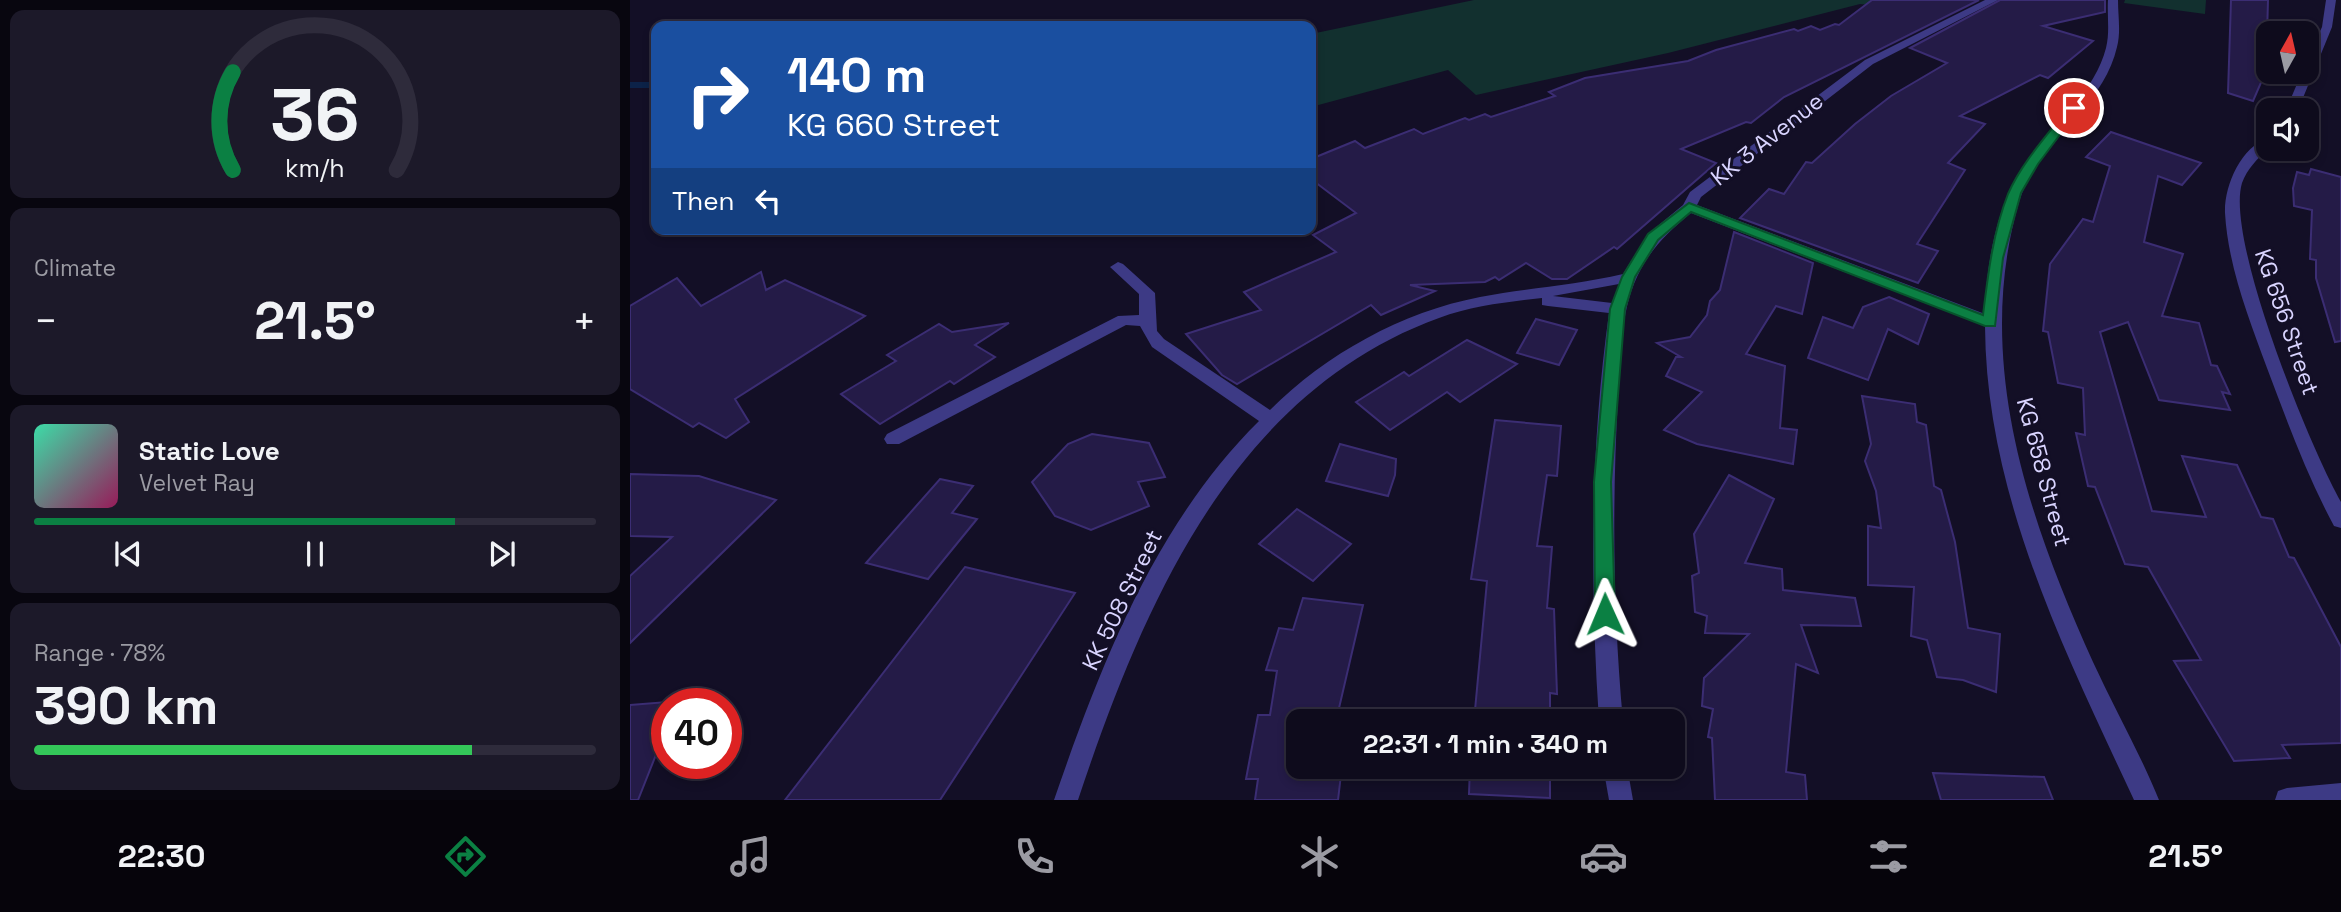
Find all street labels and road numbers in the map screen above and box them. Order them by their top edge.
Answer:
street label: KK 3 Avenue [1705,86,1829,192]
street label: KG 656 Street [2248,245,2326,399]
street label: KG 658 Street [2010,394,2078,550]
street label: KK 508 Street [1075,525,1169,675]

